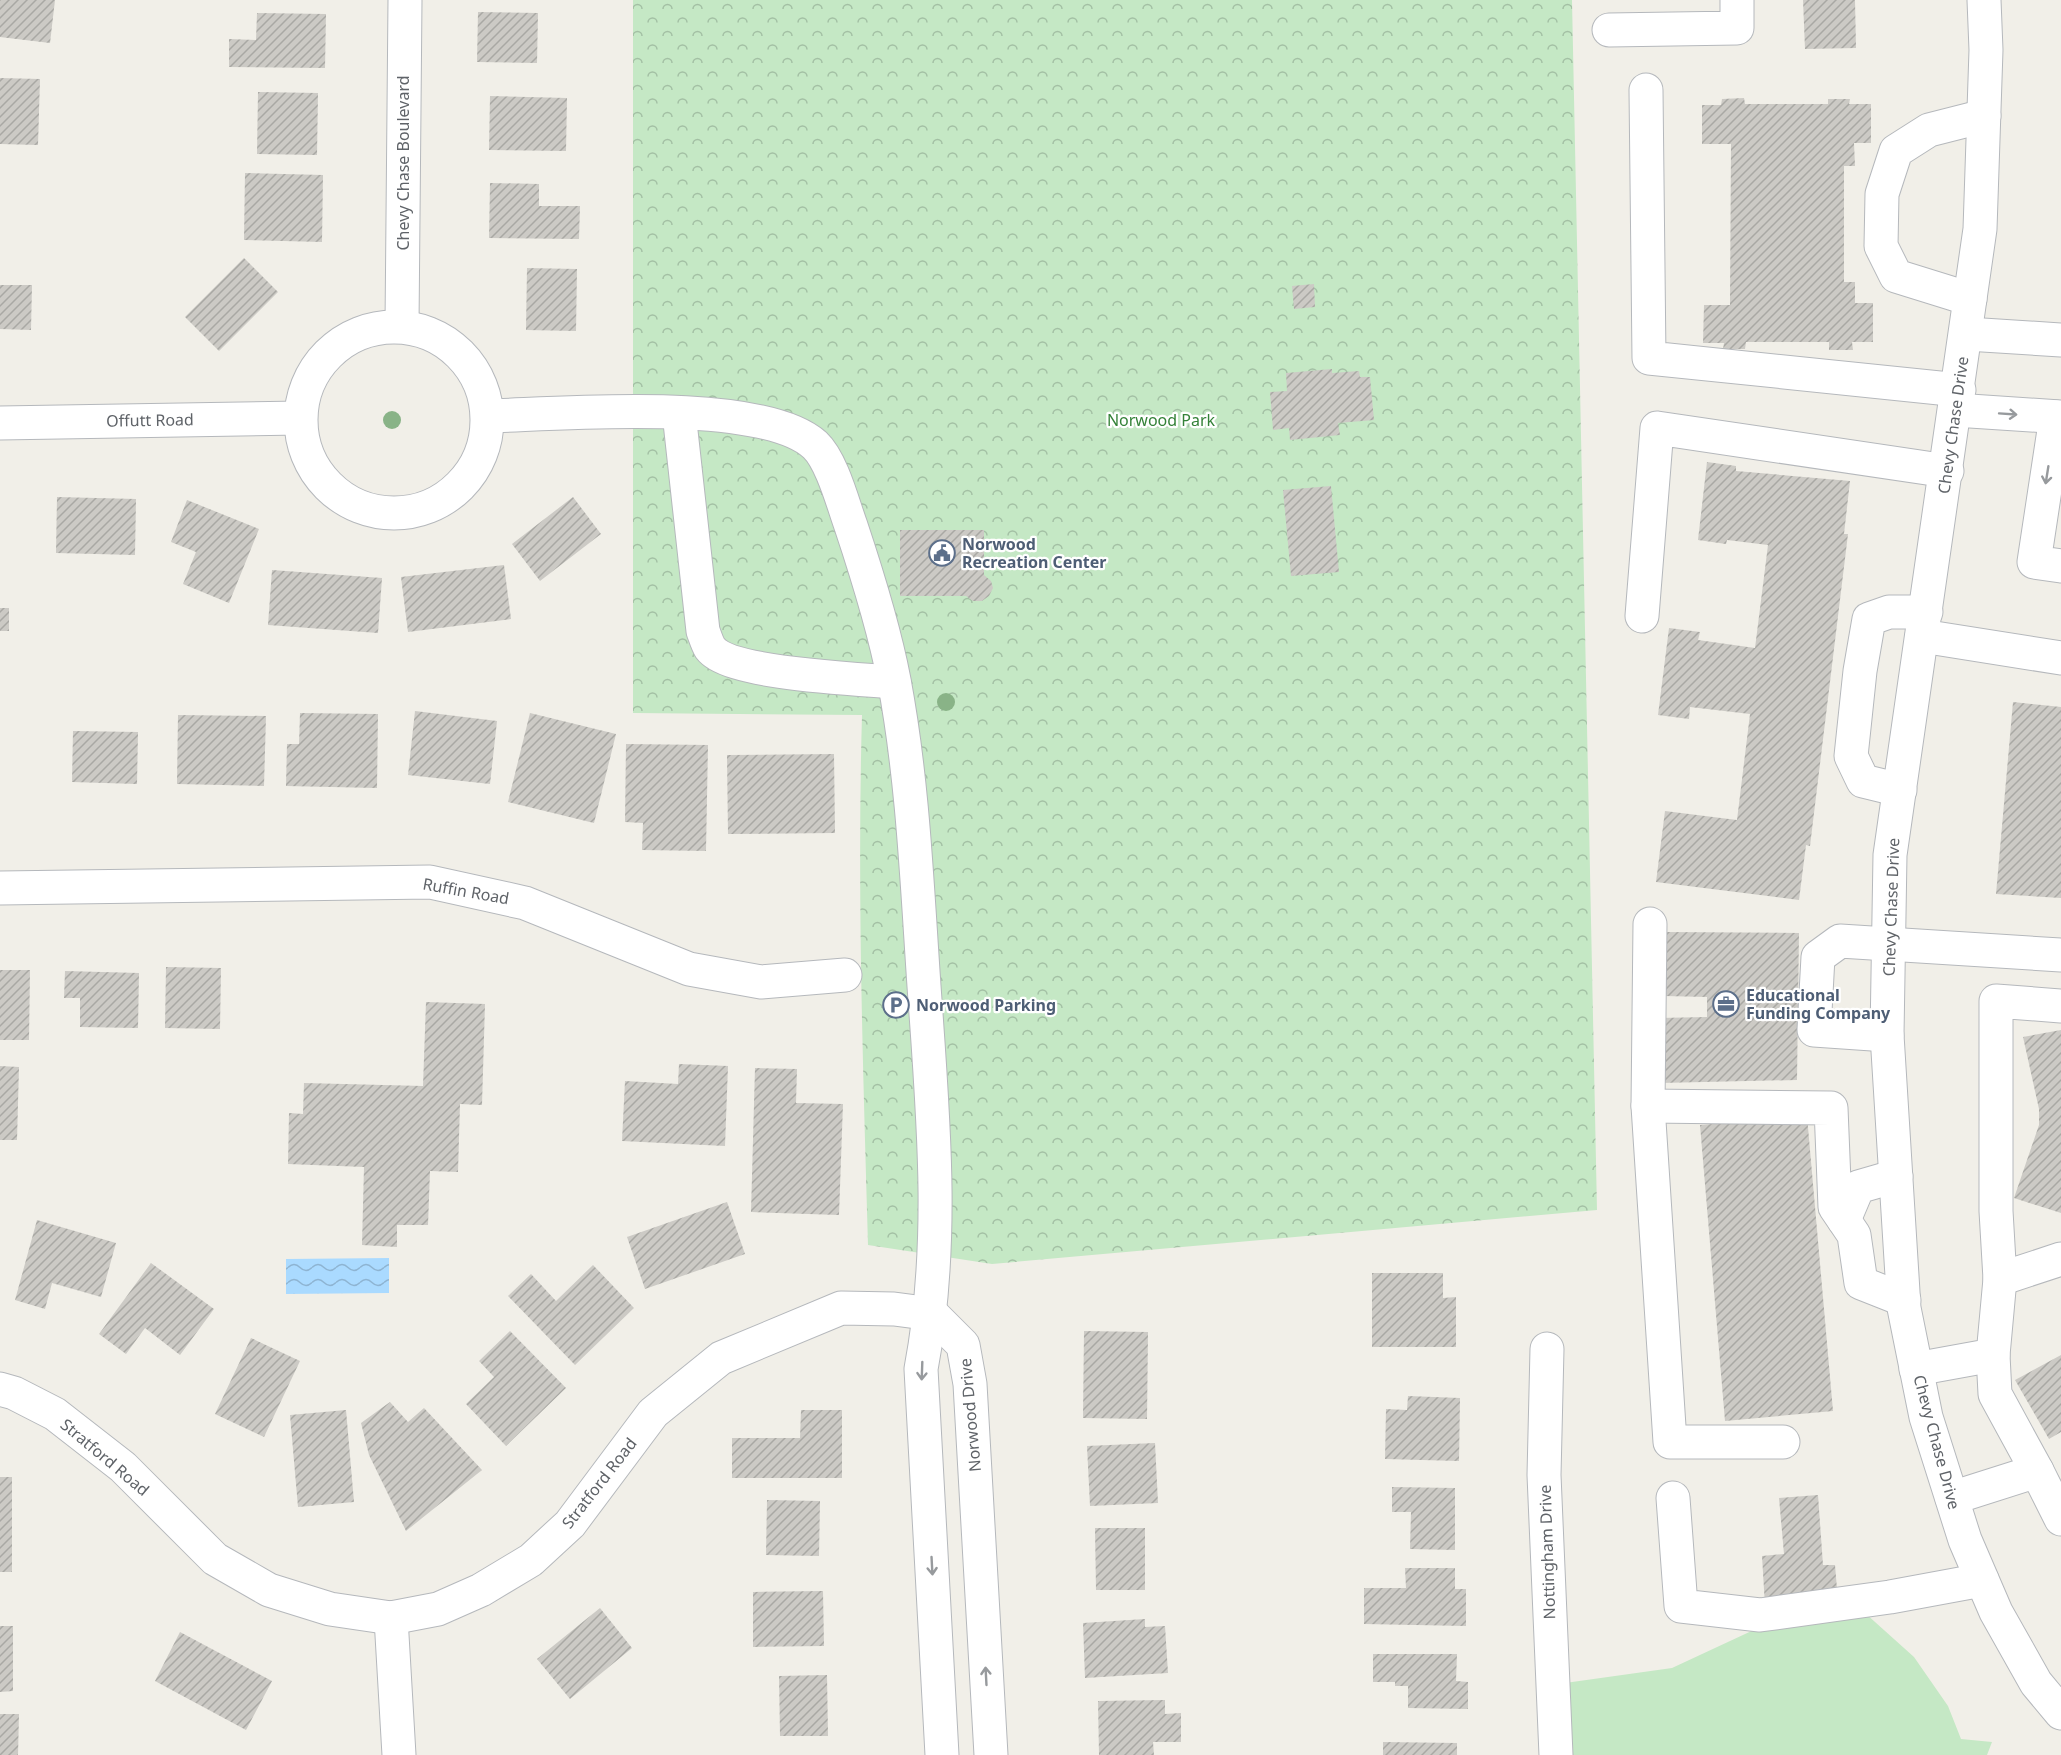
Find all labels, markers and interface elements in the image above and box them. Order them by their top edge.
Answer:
street label: Chevy Chase Boulevard [392,75,414,251]
street label: Chevy Chase Drive [1932,355,1974,495]
street label: Offutt Road [106,408,194,432]
one-way arrow [1998,408,2018,419]
park label: Norwood Park [1107,409,1216,431]
one-way arrow [2042,464,2053,484]
place label: Norwood Recreation Center [962,533,1106,573]
public building icon: Norwood Recreation Center [927,538,957,568]
street label: Chevy Chase Drive [1878,837,1904,977]
street label: Ruffin Road [421,873,511,909]
place label: Educational Funding Company [1746,984,1891,1024]
office icon: Educational Funding Company [1711,989,1741,1019]
parking icon: Norwood Parking [881,990,911,1020]
place label: Norwood Parking [916,994,1056,1016]
street label: Norwood Drive [954,1357,986,1473]
one-way arrow [917,1361,928,1381]
street label: Chevy Chase Drive [1908,1372,1966,1512]
street label: Stratford Road [56,1413,154,1501]
street label: Stratford Road [557,1433,641,1533]
street label: Nottingham Drive [1534,1484,1560,1620]
one-way arrow [926,1556,937,1575]
one-way arrow [981,1666,992,1686]

